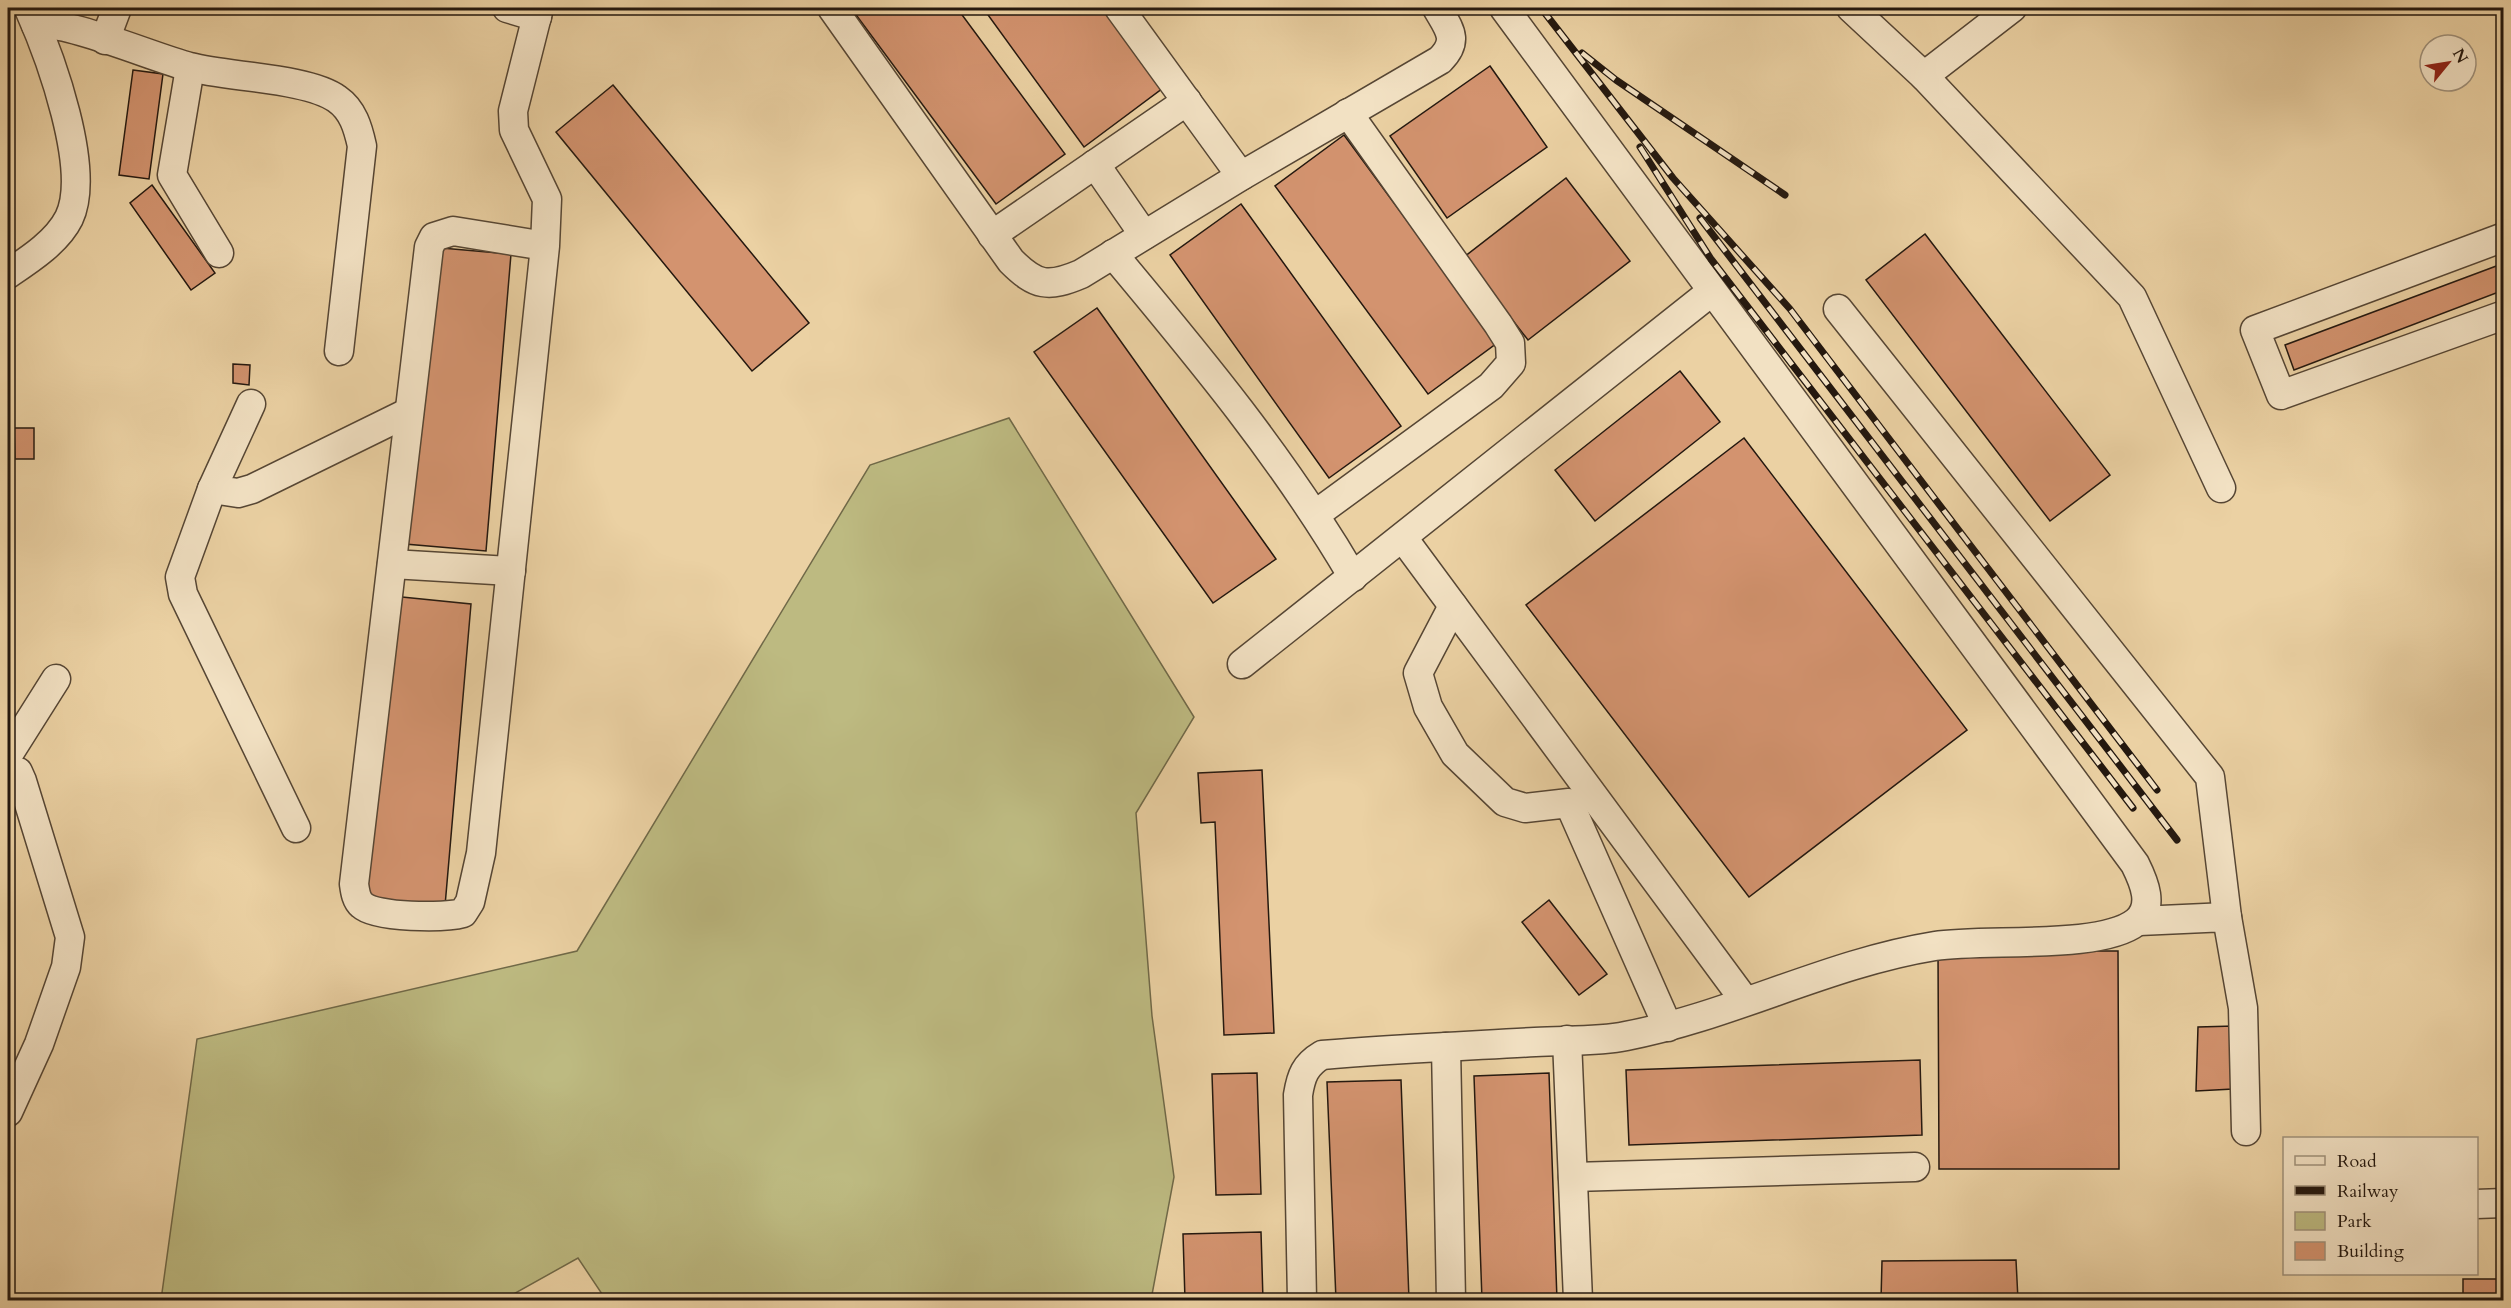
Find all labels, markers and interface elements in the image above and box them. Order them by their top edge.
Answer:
north arrow [2418,33,2478,93]
text: N [2447,44,2473,68]
legend [2283,1137,2478,1275]
text: Road [2337,1149,2377,1174]
text: Railway [2337,1179,2399,1204]
text: Park [2337,1209,2372,1234]
text: Building [2337,1239,2405,1264]

